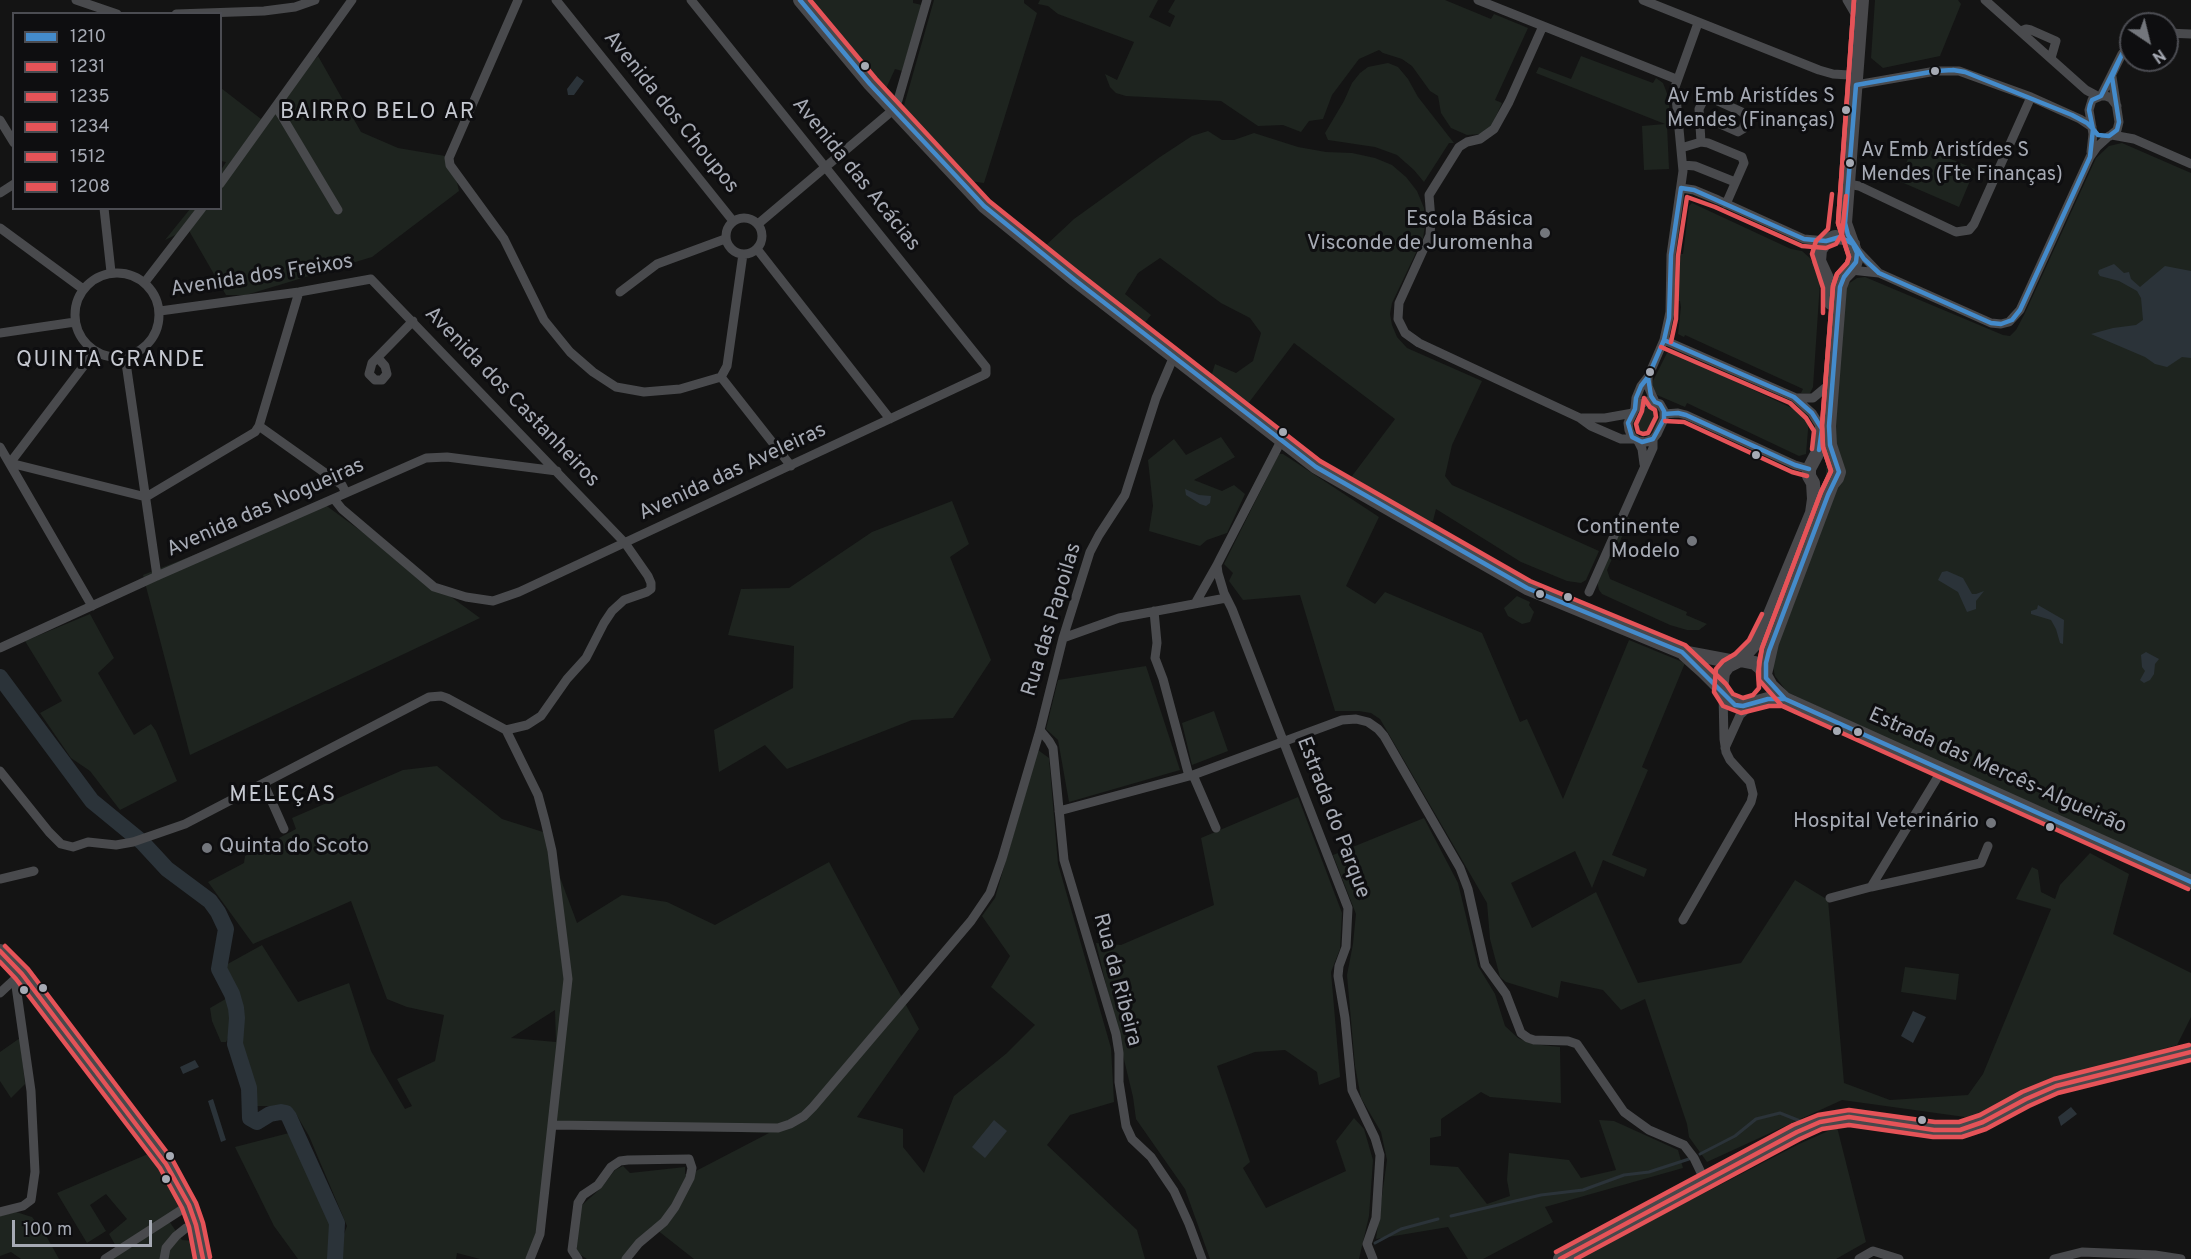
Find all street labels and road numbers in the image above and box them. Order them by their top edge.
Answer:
street label: Avenida dos Choupos [597,27,743,199]
street label: Avenida das Acácias [785,93,925,257]
street label: Avenida dos Freixos [169,250,355,304]
street label: Avenida dos Castanheiros [418,302,604,494]
street label: Avenida das Aveleiras [635,419,831,527]
street label: Avenida das Nogueiras [163,454,369,564]
street label: Rua das Papoilas [1018,540,1088,700]
street label: Estrada das Mercês-Algueirão [1864,704,2130,840]
street label: Estrada do Parque [1290,734,1374,902]
street label: Rua da Ribeira [1086,911,1146,1049]

